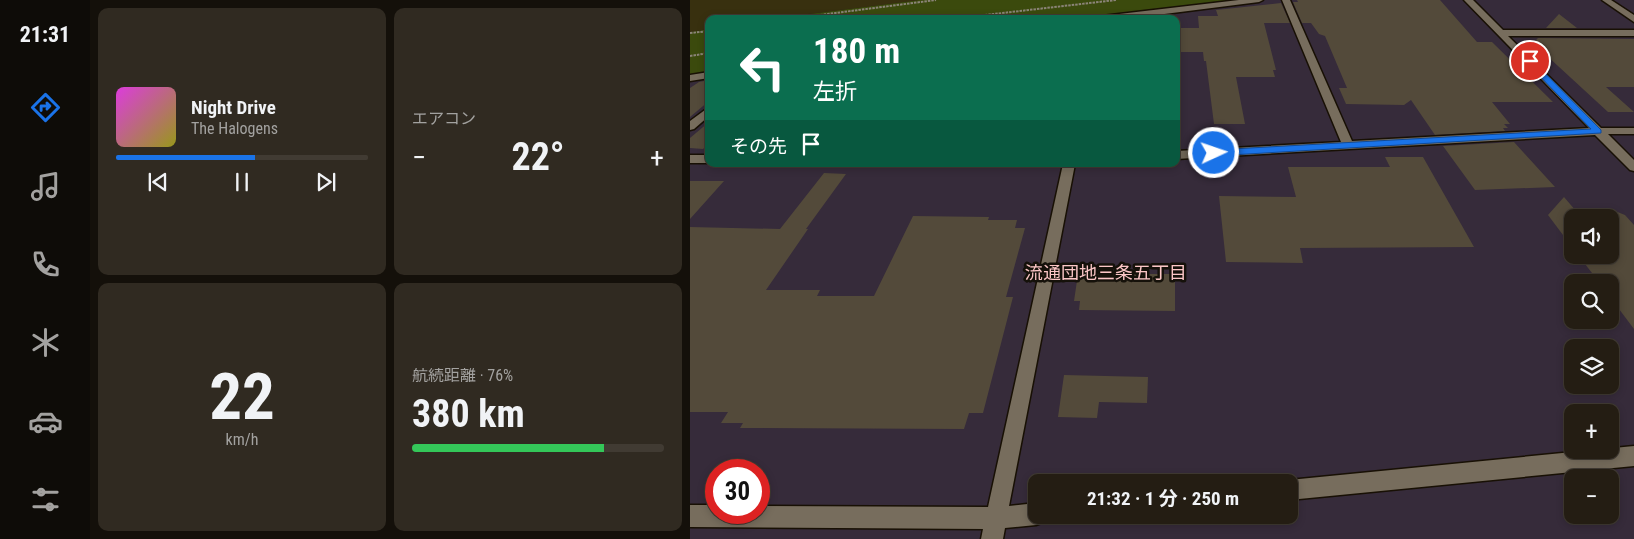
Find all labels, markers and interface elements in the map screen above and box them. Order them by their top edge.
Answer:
text: 21:31 [20,22,70,47]
text: 180 m [813,31,900,72]
icon: left [730,35,795,100]
pin [1509,40,1551,82]
icon: arrive [1516,47,1544,75]
text: 左折 [813,79,857,104]
icon: directions [28,90,63,125]
text: Night Drive [191,96,276,119]
text: エアコン [412,109,476,128]
text: The Halogens [191,119,278,138]
position arrow [1187,126,1239,178]
icon: arrive [797,130,825,158]
text: 22° [511,135,565,179]
text: その先 [730,135,787,158]
text: − [412,141,426,174]
text: + [650,141,664,174]
icon: previous [144,168,172,196]
icon: pause [228,168,256,196]
icon: next [312,168,340,196]
icon: music [28,169,63,204]
map controls [1564,209,1619,524]
button: sound [1564,209,1619,264]
icon: phone [28,247,63,282]
district label: 流通団地三条五丁目 [1025,262,1187,283]
button: search [1564,274,1619,329]
icon: climate [28,325,63,360]
button: layers [1564,339,1619,394]
text: 22 [209,359,275,435]
text: 航続距離 · 76% [412,366,513,385]
text: 380 km [412,392,525,436]
icon: car [28,404,63,439]
button: + [1564,404,1619,459]
text: km/h [226,430,258,449]
speed limit sign: 30 [705,459,770,524]
button: − [1564,469,1619,524]
icon: filters [28,482,63,517]
text: 21:32 · 1 分 · 250 m [1087,487,1239,510]

